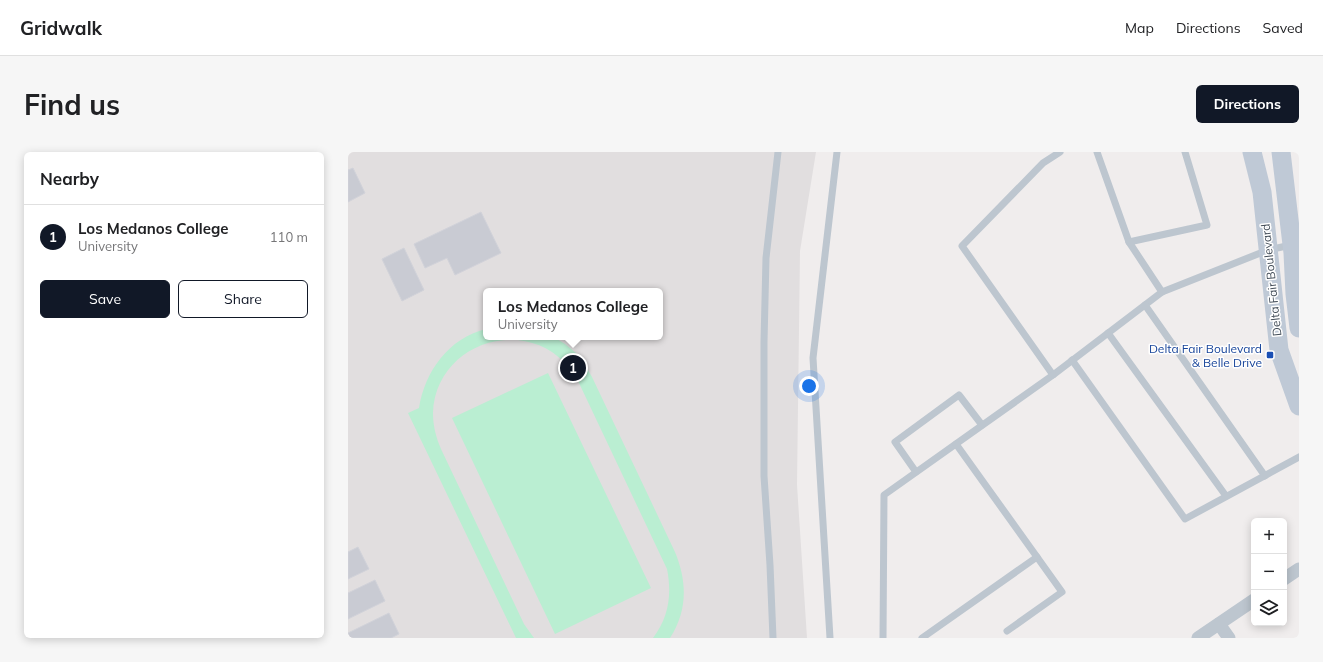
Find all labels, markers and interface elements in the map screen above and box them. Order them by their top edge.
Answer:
text: Gridwalk [20,16,102,40]
text: Map [1125,19,1154,37]
text: Directions [1176,19,1241,37]
text: Saved [1263,19,1303,37]
button: Directions [1196,85,1299,123]
text: Find us [24,87,120,122]
text: Nearby [40,168,99,189]
text: Los Medanos College [78,219,228,238]
street label: Delta Fair Boulevard [1258,223,1284,337]
text: 1 [49,229,57,245]
text: 110 m [270,229,308,245]
text: University [78,238,138,254]
button: Save [40,280,170,318]
button: Share [178,280,308,318]
popup [483,288,663,340]
text: Los Medanos College [498,297,648,316]
text: University [498,316,558,332]
place label: Delta Fair Boulevard & Belle Drive [1149,341,1262,370]
marker: Delta Fair Boulevard & Belle Drive [1265,350,1275,360]
pin: 1 [560,353,586,383]
your location [799,376,819,396]
map controls [1251,518,1287,626]
button: + [1251,518,1287,554]
button: − [1251,554,1287,590]
button: layers [1251,590,1287,626]

